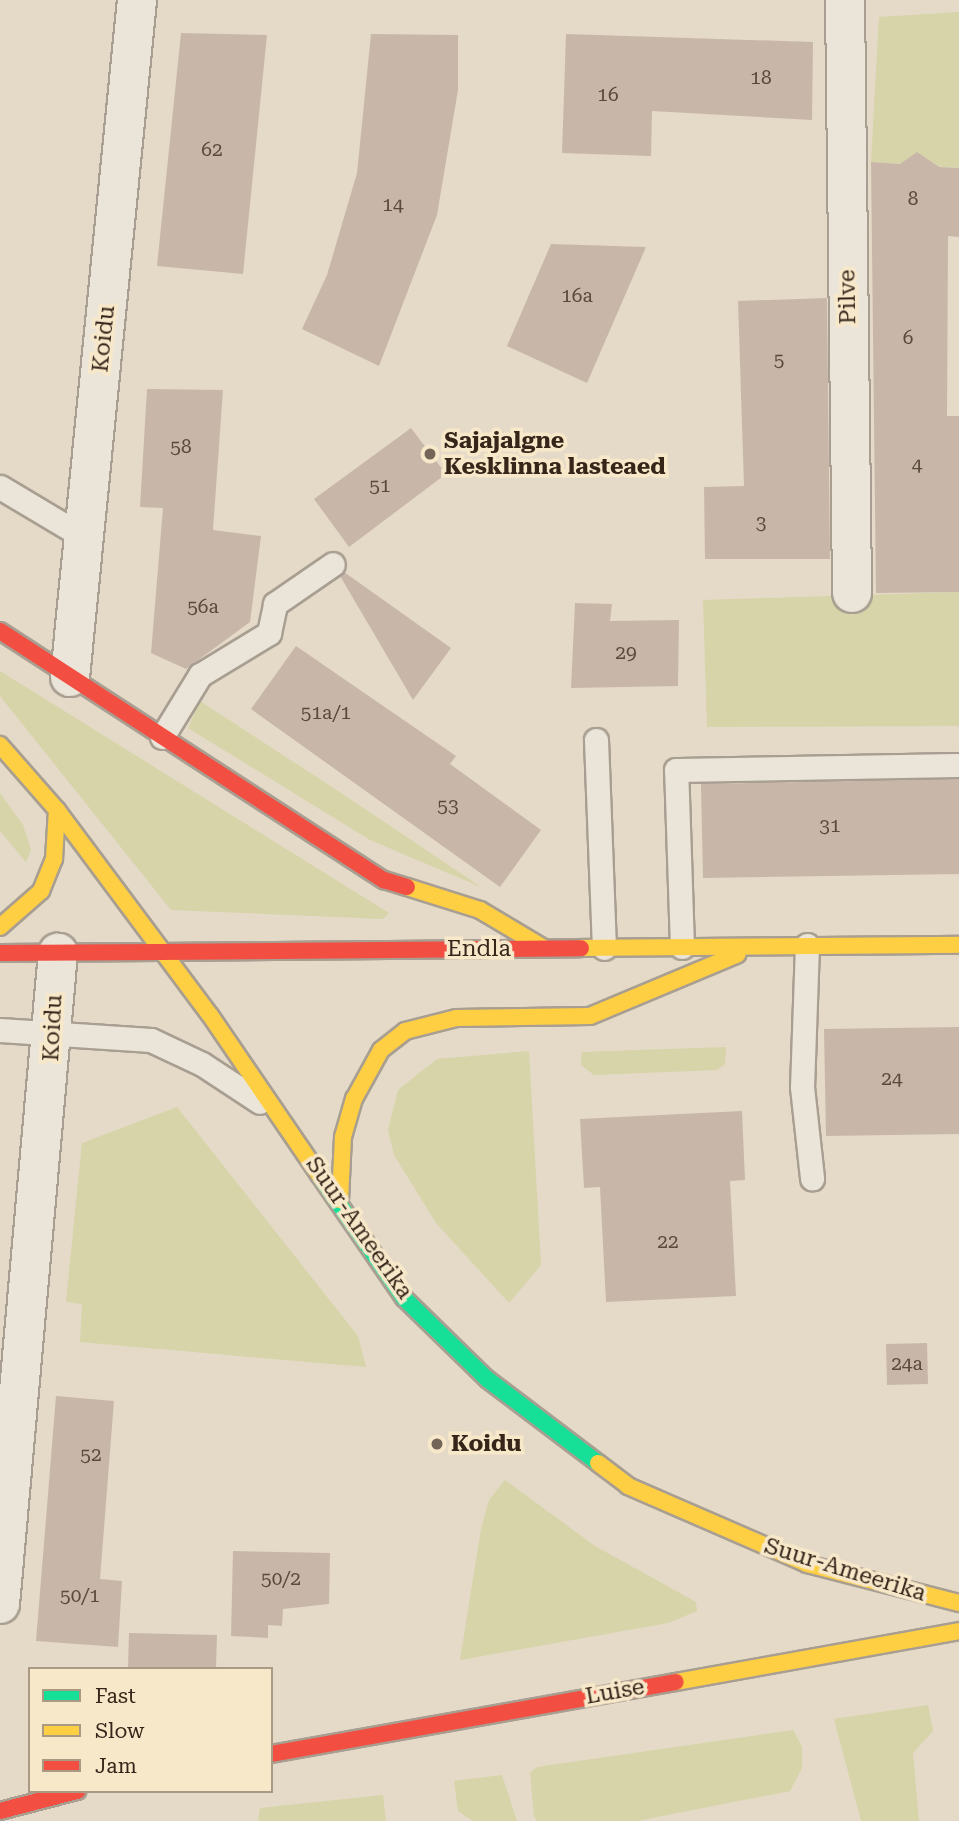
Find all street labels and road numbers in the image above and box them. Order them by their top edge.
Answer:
street label: Pilve [834,269,862,325]
street label: Koidu [87,304,121,374]
street label: Endla [447,935,511,963]
street label: Koidu [37,994,69,1062]
street label: Suur-Ameerika [300,1152,418,1304]
street label: Suur-Ameerika [761,1532,929,1608]
street label: Luise [583,1673,647,1711]

